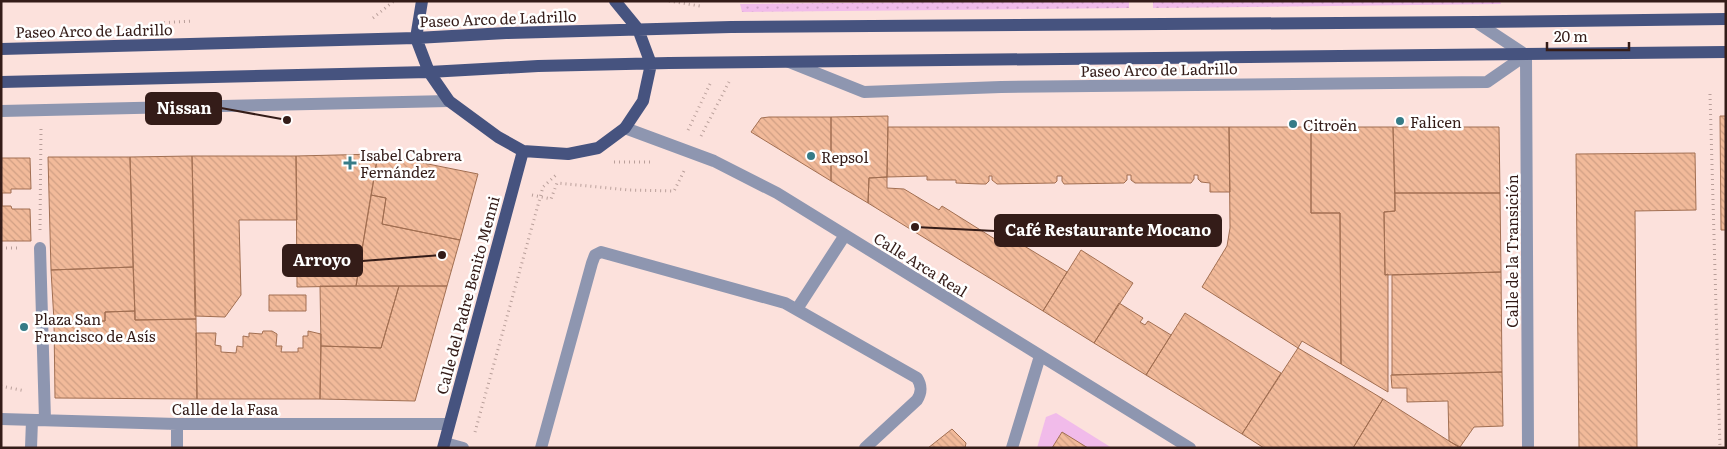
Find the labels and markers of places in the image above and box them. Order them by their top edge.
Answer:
callout: Nissan [146,93,221,124]
place label: Falicen [1410,110,1462,133]
place label: Citroën [1303,113,1357,136]
marker: Falicen [1394,115,1406,127]
marker: Citroën [1287,118,1299,130]
place label: Isabel Cabrera Fernández [360,143,463,183]
place label: Repsol [821,145,868,168]
marker: Repsol [805,150,817,162]
marker: Isabel Cabrera Fernández [344,157,356,169]
callout: Café Restaurante Mocano [995,215,1221,246]
callout: Arroyo [283,245,362,276]
place label: Plaza San Francisco de Asís [34,307,156,347]
marker: Plaza San Francisco de Asís [18,321,30,333]

